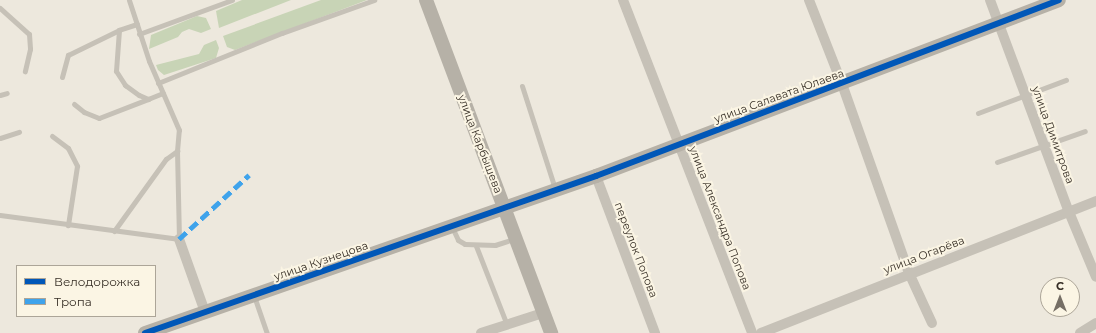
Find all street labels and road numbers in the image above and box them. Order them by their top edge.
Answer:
street label: улица Салавата Юлаева [712,66,846,126]
street label: улица Димитрова [1029,85,1077,185]
street label: улица Карбышева [455,93,505,195]
street label: улица Александра Попова [686,144,754,292]
street label: переулок Попова [612,200,660,300]
street label: улица Огарёва [882,233,966,277]
street label: улица Кузнецова [272,239,370,283]

